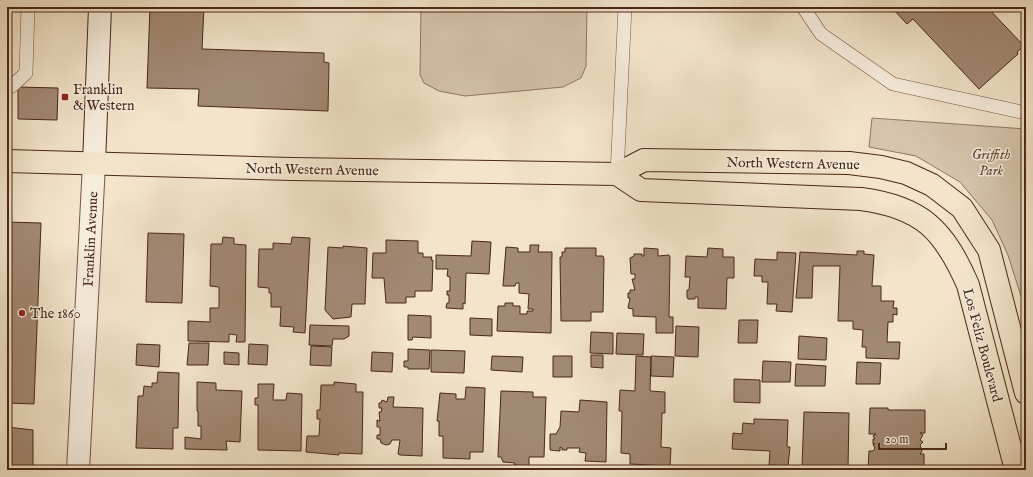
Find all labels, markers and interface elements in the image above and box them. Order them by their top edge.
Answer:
place label: Franklin & Western [73,81,135,115]
marker: Franklin & Western [60,92,70,102]
park label: Griffith Park [972,146,1010,180]
street label: North Western Avenue [726,154,860,174]
street label: North Western Avenue [245,160,379,180]
street label: Franklin Avenue [80,190,103,287]
street label: Los Feliz Boulevard [958,286,1006,405]
place label: The 1860 [30,305,81,323]
marker: The 1860 [17,308,27,318]
scale bar [879,425,946,451]
text: 20 m [885,432,908,447]

